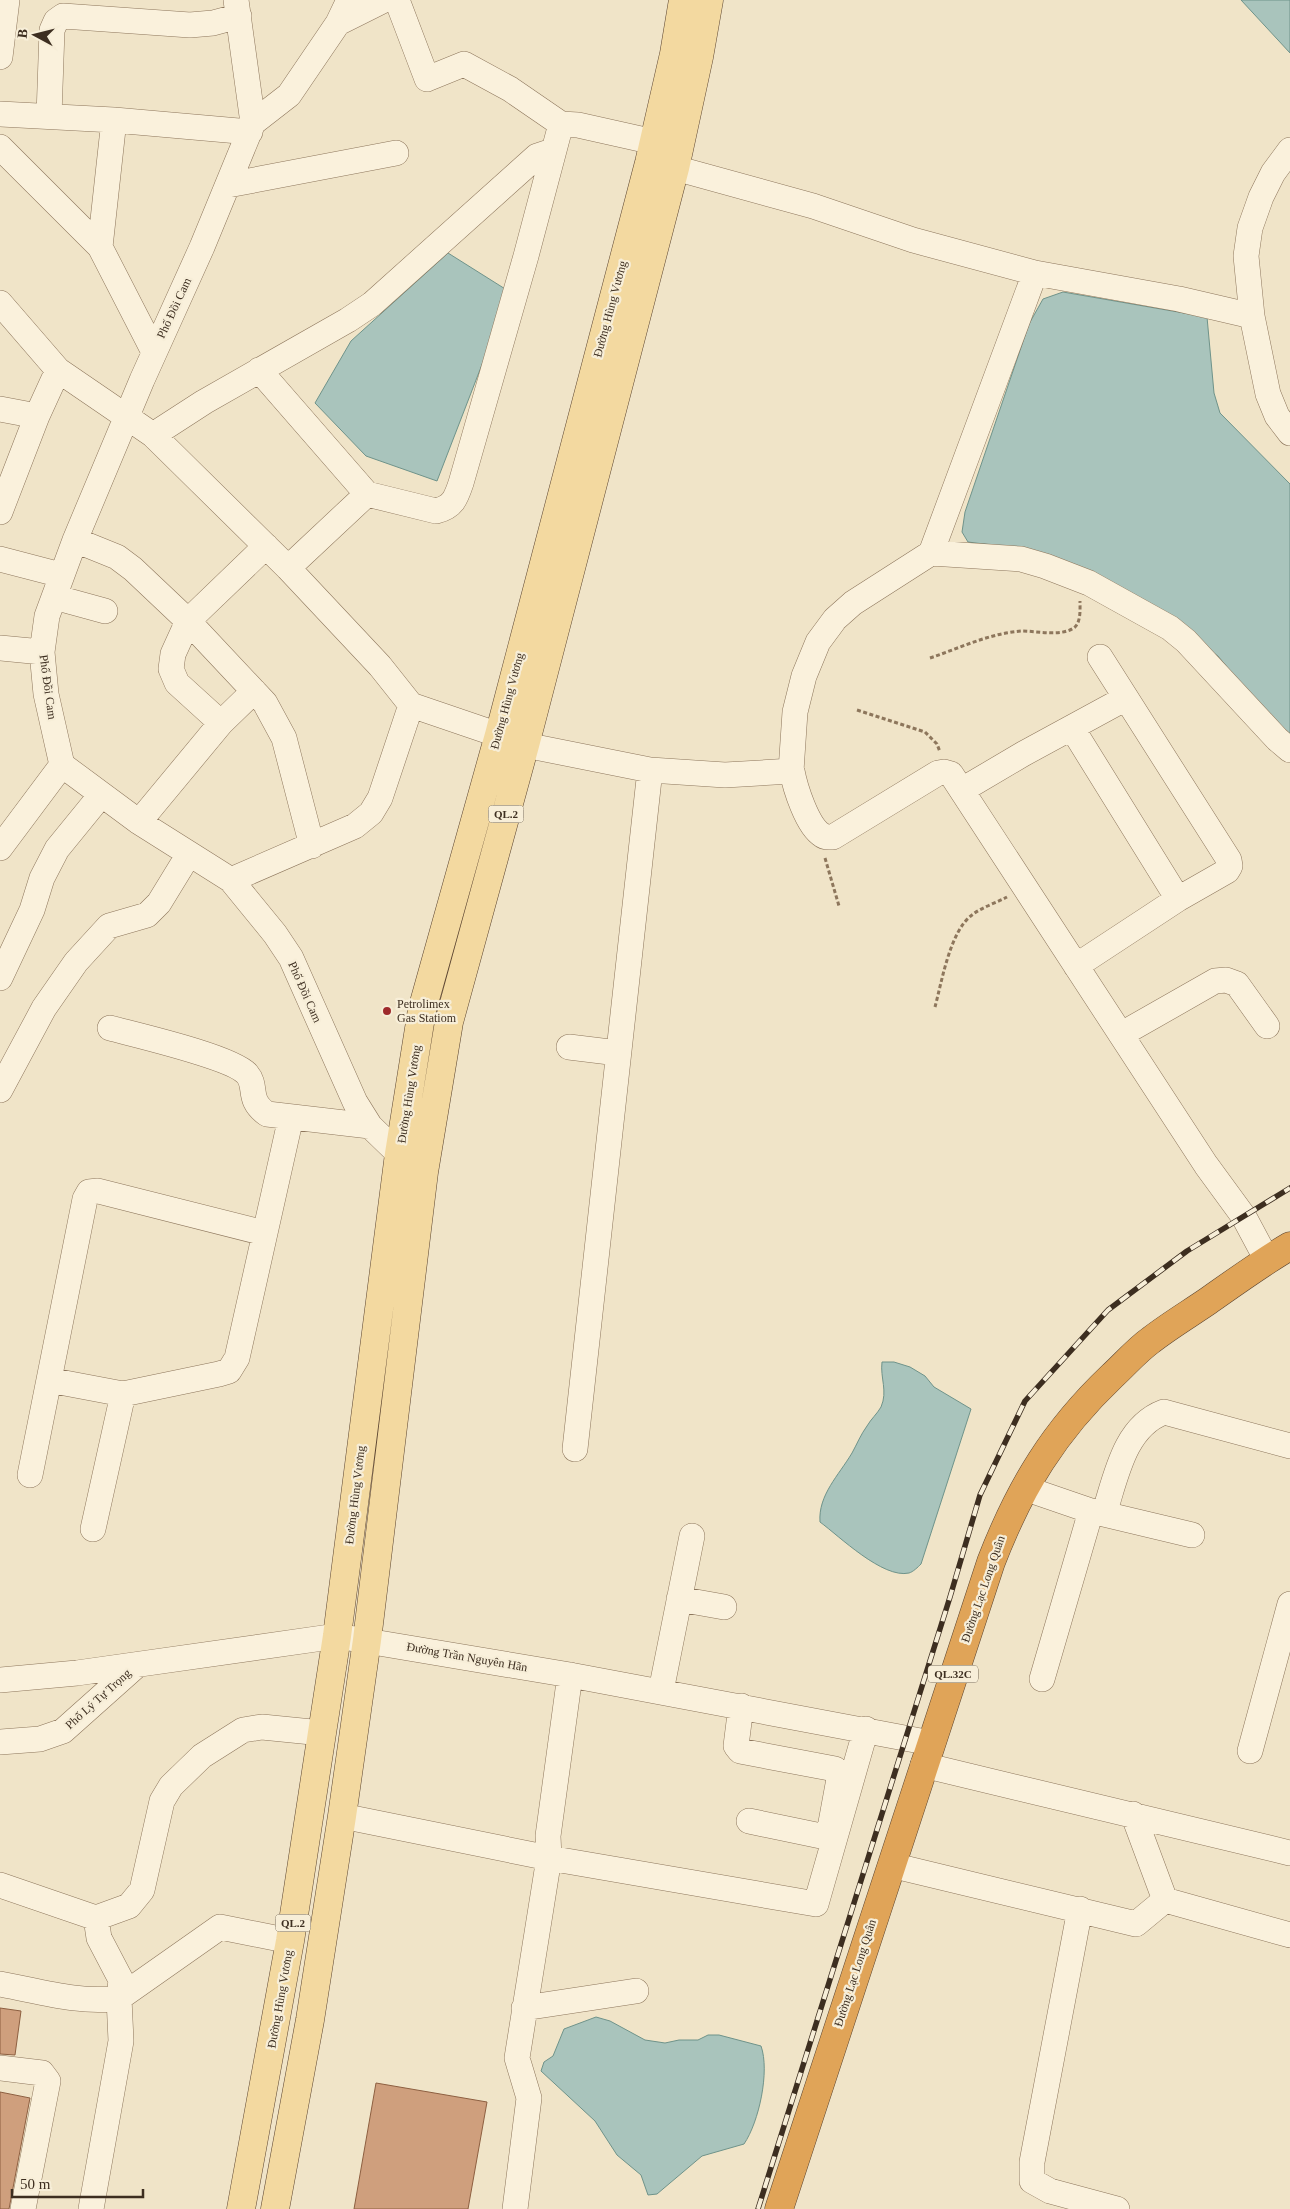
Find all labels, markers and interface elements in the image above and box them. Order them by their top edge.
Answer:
north arrow [10,10,60,60]
text: B [15,28,31,39]
street label: Đường Hùng Vương [590,259,630,359]
street label: Phố Đồi Cam [154,275,194,341]
street label: Đường Hùng Vương [487,651,527,751]
street label: Phố Đồi Cam [37,654,60,721]
road number: QL.2 [488,806,524,822]
street label: Phố Đồi Cam [285,959,325,1025]
place label: Petrolimex Gas Statiom [397,997,457,1025]
marker: Petrolimex Gas Statiom [381,1005,393,1017]
street label: Đường Hùng Vương [394,1044,424,1144]
street label: Đường Hùng Vương [342,1445,368,1545]
street label: Đường Lạc Long Quân [958,1534,1008,1644]
street label: Đường Trần Nguyên Hãn [405,1639,529,1675]
street label: Phố Lý Tự Trọng [62,1666,134,1732]
road number: QL.32C [928,1666,978,1682]
road number: QL.2 [276,1915,310,1932]
street label: Đường Lạc Long Quân [831,1918,879,2028]
street label: Đường Hùng Vương [264,1949,296,2049]
scale bar [12,2166,144,2198]
text: 50 m [20,2176,51,2192]

